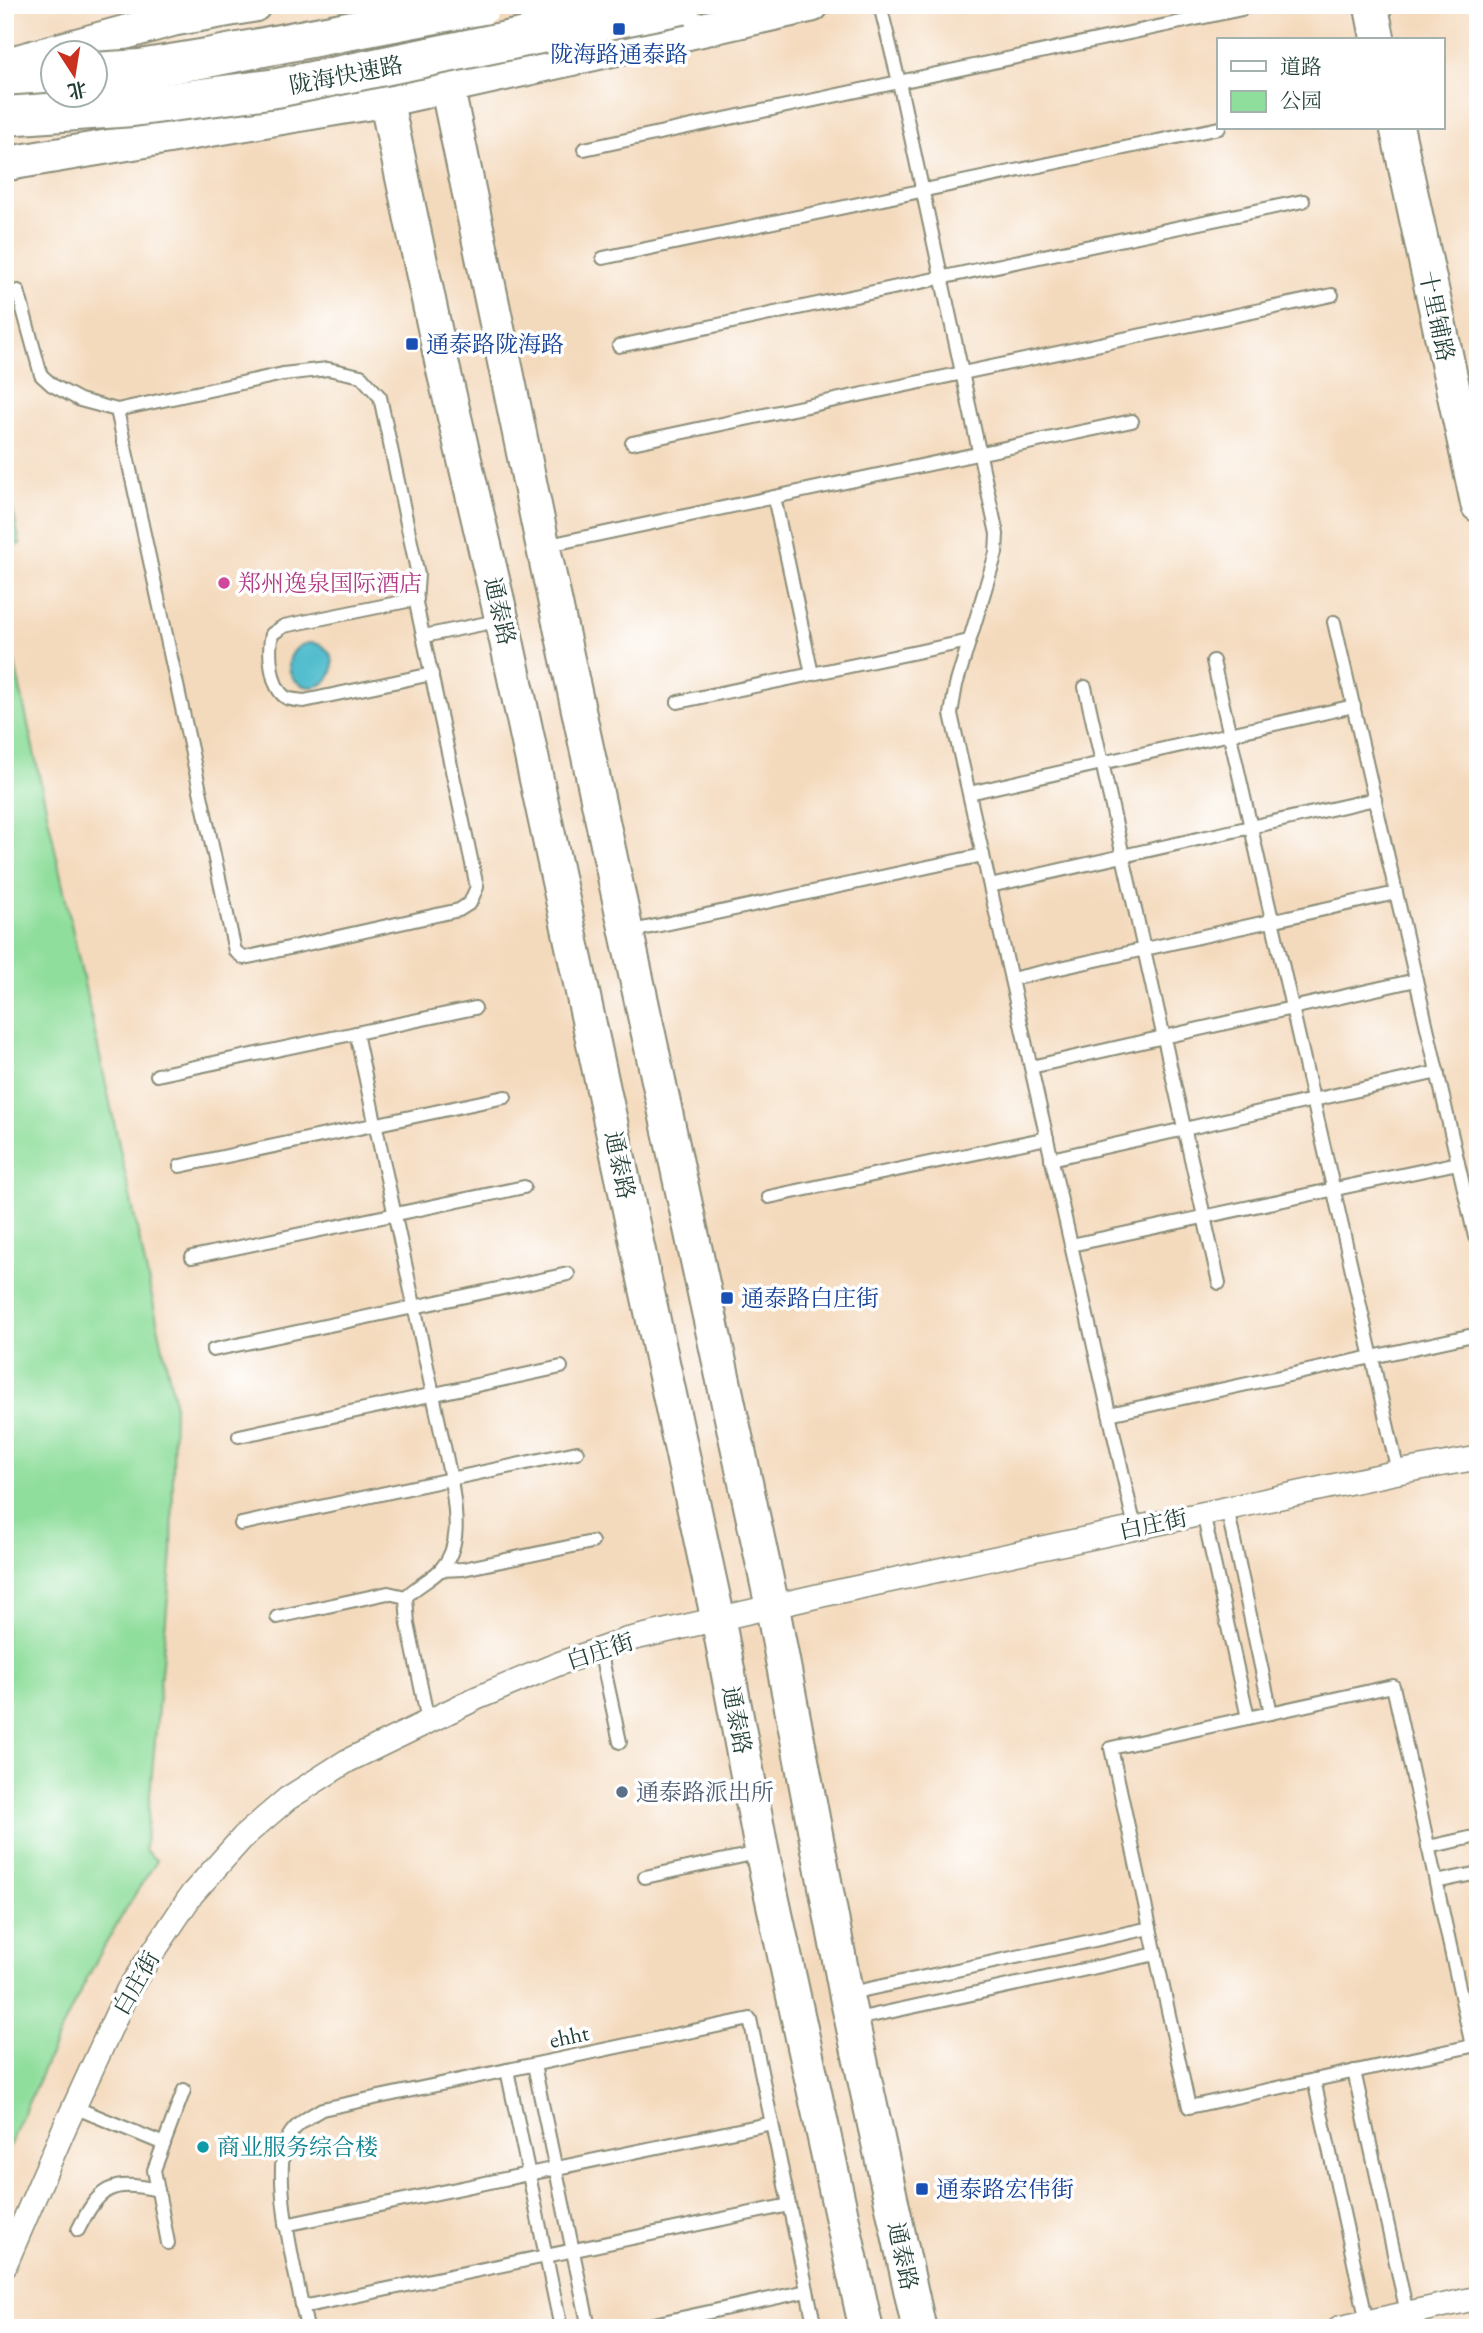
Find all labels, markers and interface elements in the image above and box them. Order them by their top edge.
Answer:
marker: 陇海路通泰路 [611,21,627,37]
north arrow [38,38,108,108]
legend [1217,38,1444,130]
place label: 陇海路通泰路 [550,39,688,69]
street label: 陇海快速路 [287,49,405,101]
text: 道路 [1280,53,1322,80]
text: 北 [66,76,89,104]
text: 公园 [1280,87,1322,114]
street label: 十里铺路 [1413,268,1461,364]
place label: 通泰路陇海路 [426,329,564,359]
marker: 通泰路陇海路 [404,336,420,352]
place label: 郑州逸泉国际酒店 [238,568,422,598]
street label: 通泰路 [478,574,522,648]
marker: 郑州逸泉国际酒店 [216,575,232,591]
street label: 通泰路 [598,1128,642,1202]
place label: 通泰路白庄街 [741,1283,879,1313]
marker: 通泰路白庄街 [719,1290,735,1306]
street label: 白庄街 [1116,1502,1190,1546]
street label: 白庄街 [563,1626,637,1676]
street label: 通泰路 [716,1683,758,1757]
place label: 通泰路派出所 [636,1777,774,1807]
marker: 通泰路派出所 [614,1784,630,1800]
street label: 白庄街 [106,1946,166,2020]
street label: ehht [546,2017,592,2055]
place label: 商业服务综合楼 [217,2132,378,2162]
marker: 商业服务综合楼 [195,2139,211,2155]
place label: 通泰路宏伟街 [936,2174,1074,2204]
marker: 通泰路宏伟街 [914,2181,930,2197]
street label: 通泰路 [881,2219,925,2293]

